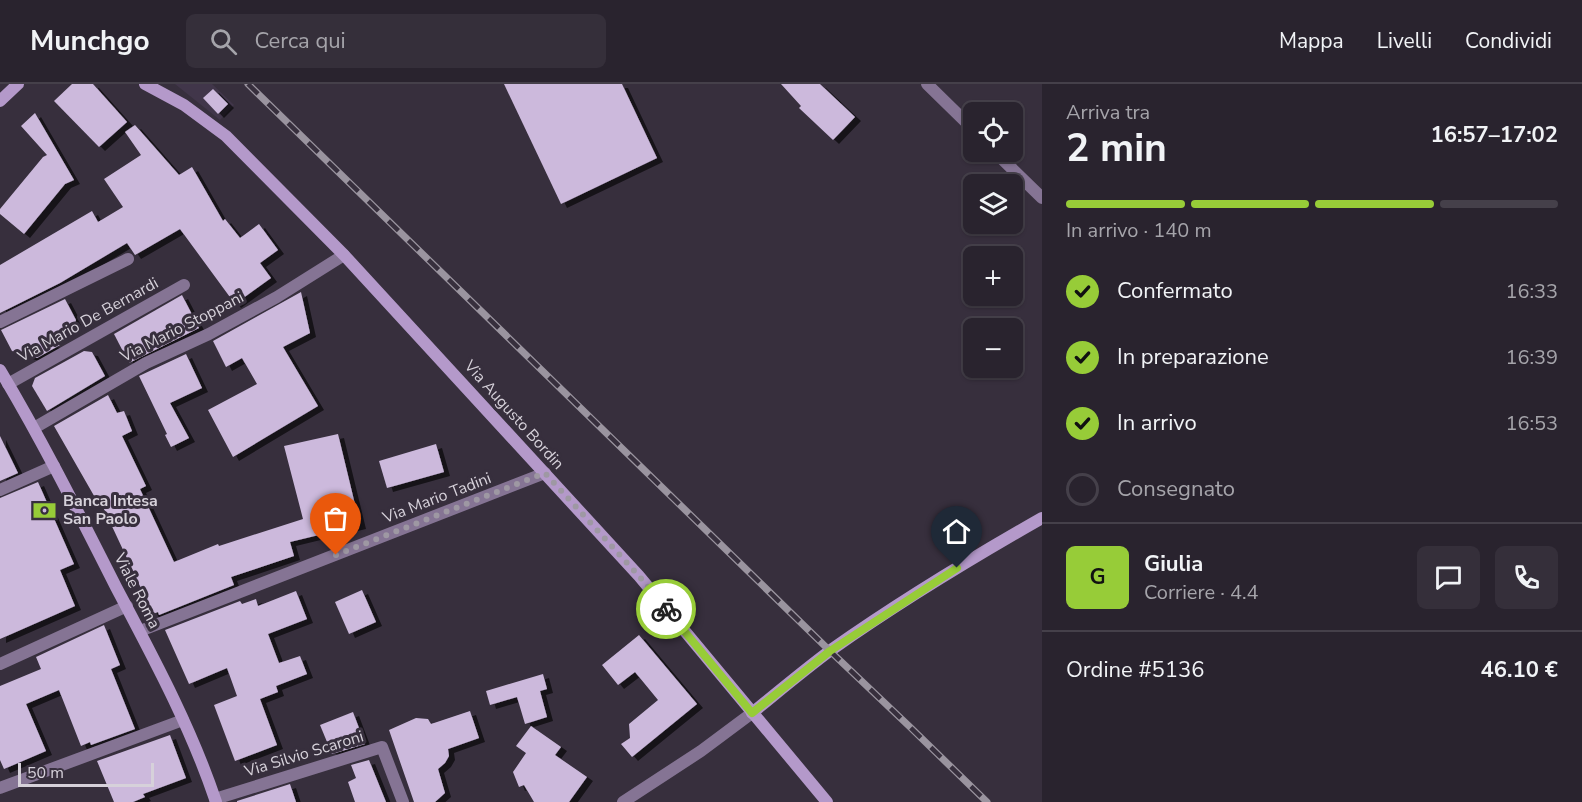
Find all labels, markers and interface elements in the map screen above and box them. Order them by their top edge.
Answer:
search box [186,14,606,68]
text: Munchgo [30,22,150,60]
icon: search [207,25,240,58]
text: Cerca qui [255,26,346,56]
text: Mappa [1279,27,1344,55]
text: Livelli [1377,27,1432,55]
text: Condividi [1465,27,1552,55]
text: Arriva tra [1066,99,1150,126]
map controls [963,102,1023,378]
button: locate [963,102,1023,162]
text: 16:57–17:02 [1430,120,1558,150]
text: 2 min [1066,122,1167,175]
button: layers [963,174,1023,234]
text: In arrivo · 140 m [1066,217,1212,244]
button: + [963,246,1023,306]
street label: Via Mario De Bernardi [13,272,162,368]
icon: check [1066,275,1099,308]
text: Confermato [1117,276,1233,306]
text: 16:33 [1505,278,1558,305]
street label: Via Mario Stoppani [115,286,248,368]
button: − [963,318,1023,378]
icon: check [1066,341,1099,374]
text: In preparazione [1117,342,1269,372]
text: 16:39 [1505,344,1558,371]
street label: Via Augusto Bordin [458,355,569,474]
icon: check [1066,407,1099,440]
text: In arrivo [1117,408,1197,438]
text: 16:53 [1505,410,1558,437]
street label: Via Mario Tadini [379,467,494,529]
text: Consegnato [1117,474,1235,504]
place label: Banca Intesa San Paolo [63,490,158,530]
pin [310,493,361,555]
bank icon: Banca Intesa San Paolo [32,497,58,523]
icon: bag [319,502,352,535]
pin [931,506,982,568]
icon: home [940,515,973,548]
button: chat [1417,546,1480,609]
button: phone [1495,546,1558,609]
street label: Viale Roma [108,549,165,633]
text: Giulia [1144,549,1203,579]
text: G [1089,562,1106,592]
courier [636,579,696,639]
text: Corriere · 4.4 [1144,579,1259,606]
icon: bike [650,593,683,626]
text: Ordine #5136 [1066,655,1204,685]
text: 46.10 € [1481,655,1558,685]
street label: Via Silvio Scaroni [241,725,366,783]
scale bar [18,760,154,788]
text: 50 m [27,762,64,784]

